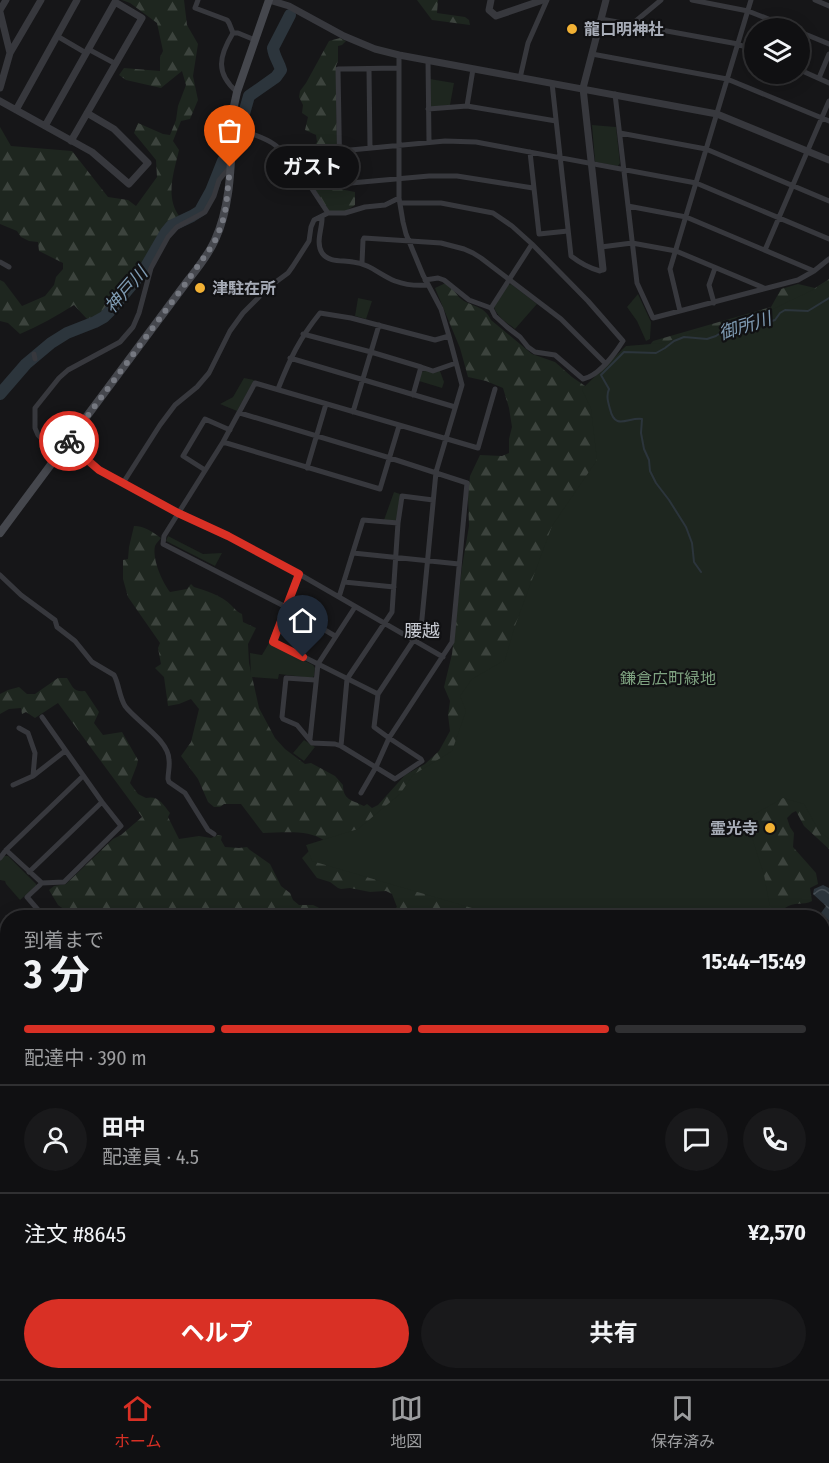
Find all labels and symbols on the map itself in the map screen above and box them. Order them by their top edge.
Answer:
place label: 龍口明神社 [584,20,664,39]
marker: 龍口明神社 [565,22,579,36]
pin [204,105,255,167]
callout: ガスト [266,146,359,188]
water label: 神戸川 [100,261,153,318]
place label: 津駐在所 [212,279,276,298]
marker: 津駐在所 [193,281,207,295]
water label: 御所川 [716,307,776,344]
courier [39,411,99,471]
pin [277,595,328,657]
district label: 腰越 [404,620,440,642]
park label: 鎌倉広町緑地 [620,669,716,688]
place label: 霊光寺 [710,819,758,838]
marker: 霊光寺 [763,821,777,835]

